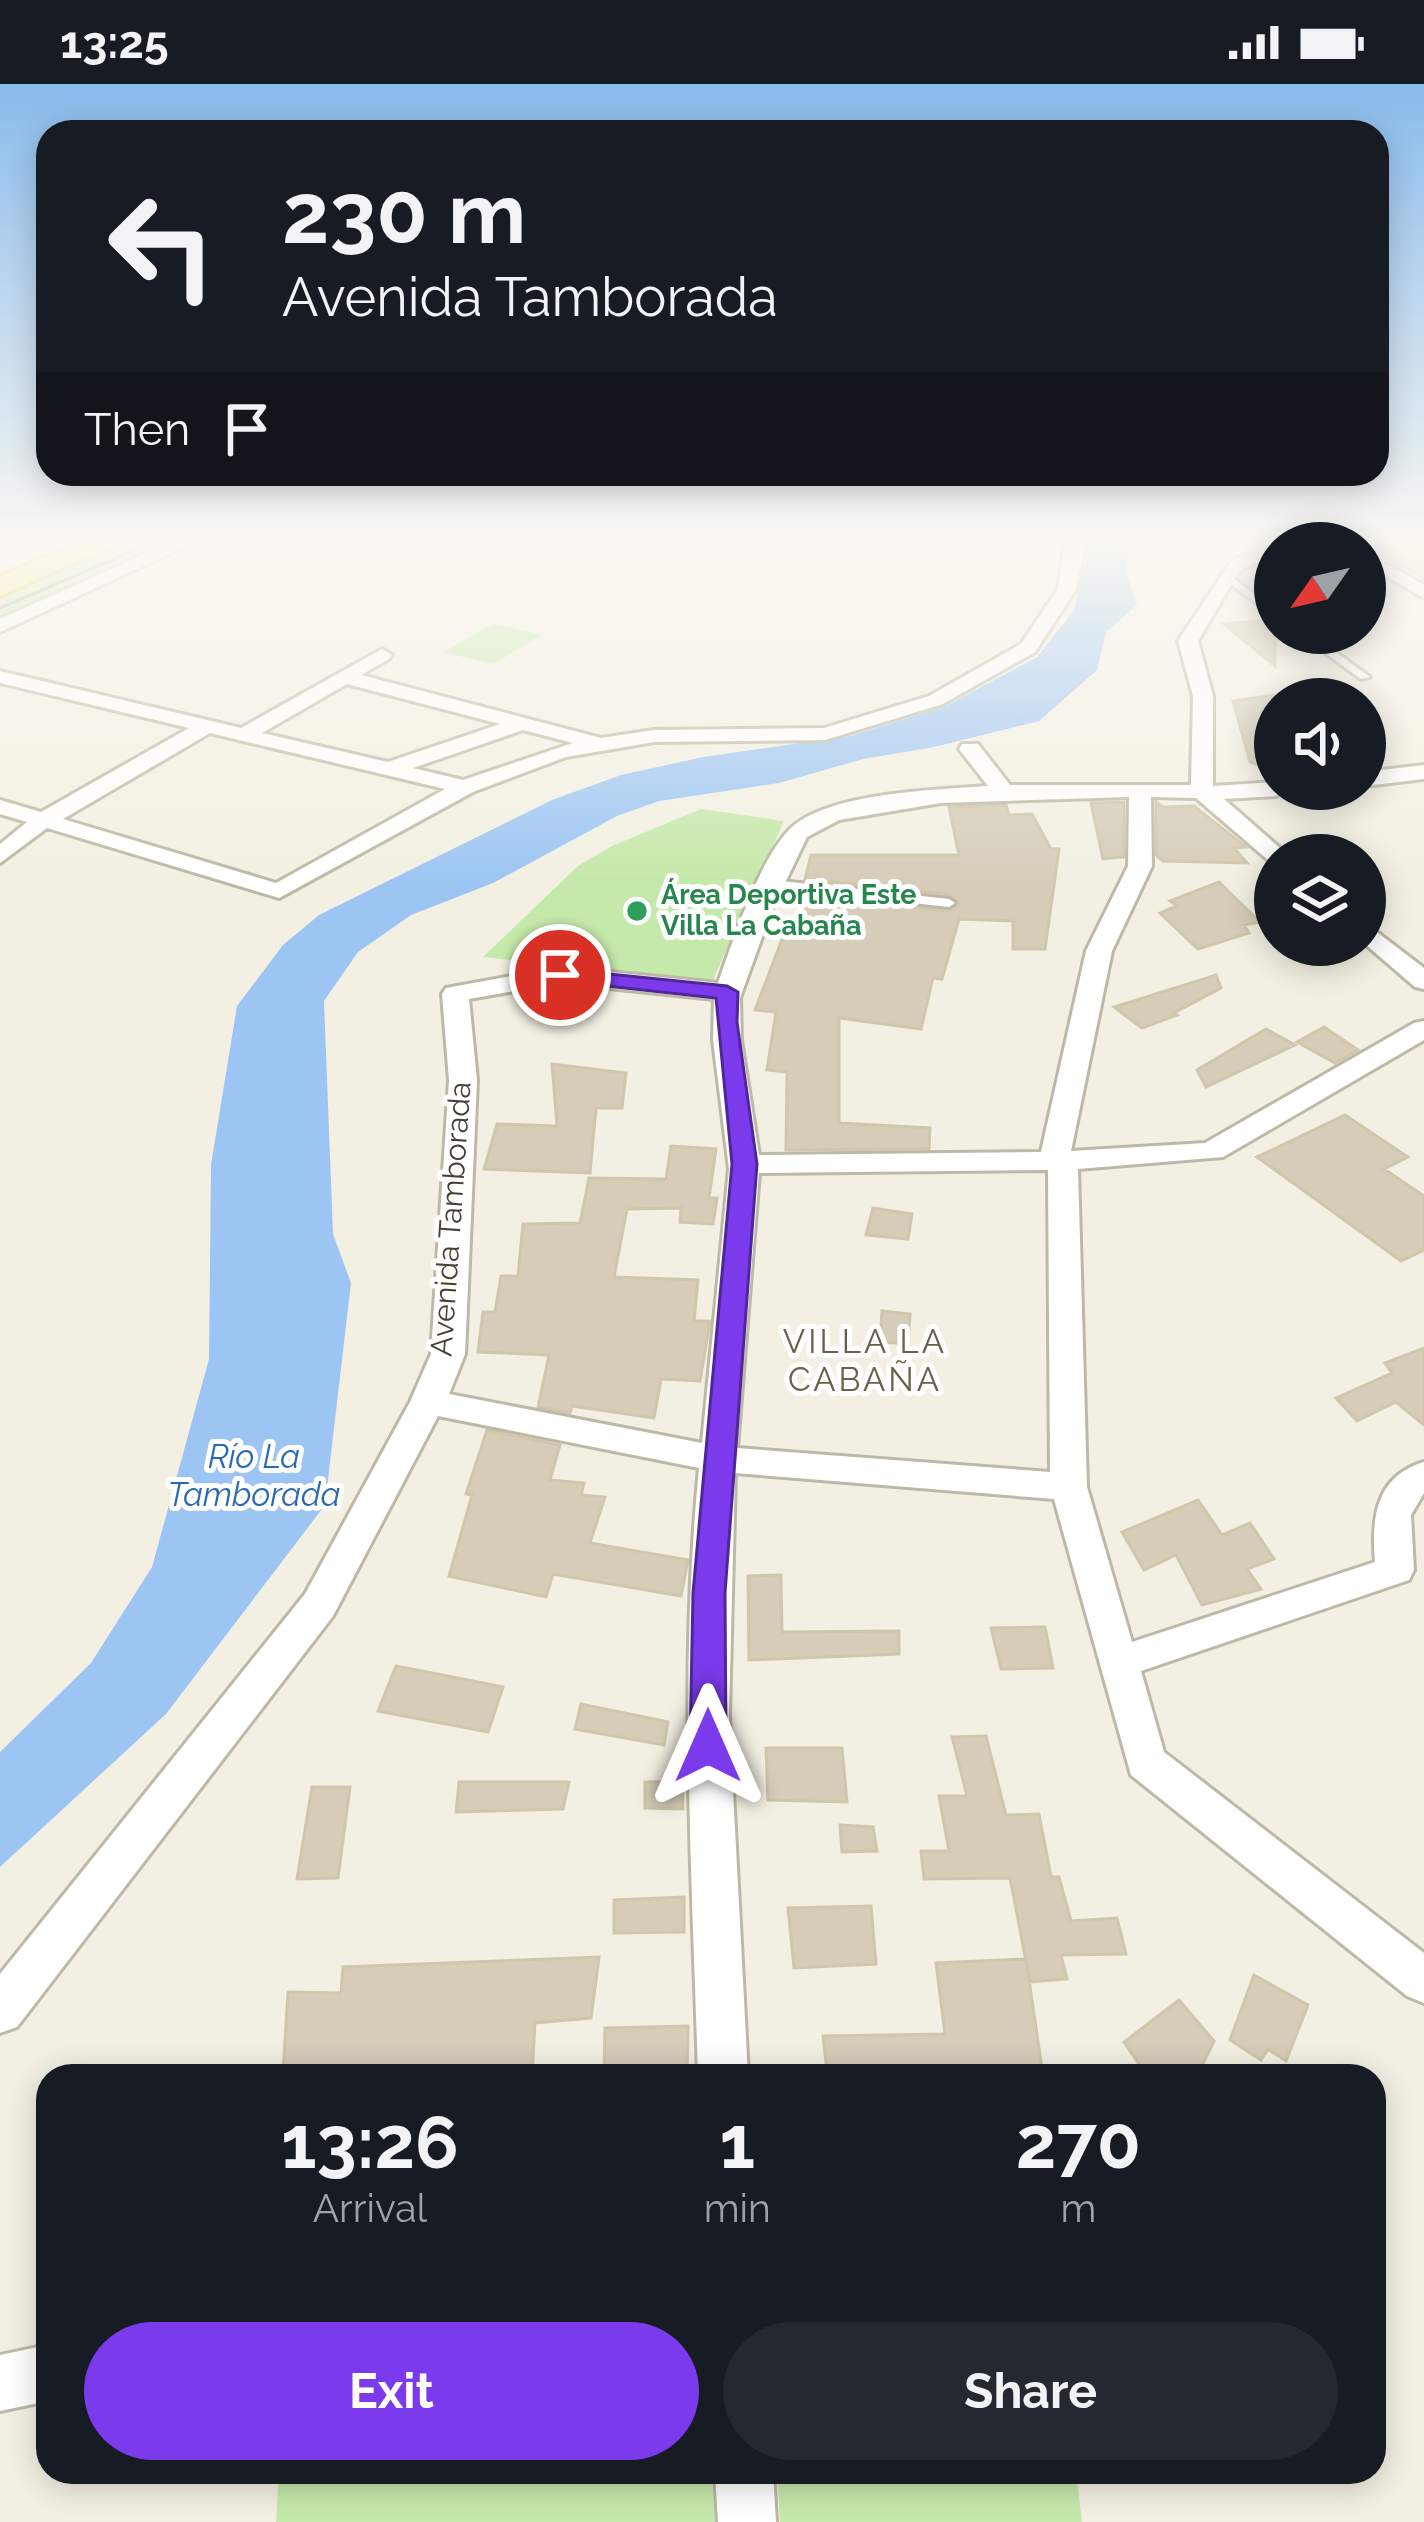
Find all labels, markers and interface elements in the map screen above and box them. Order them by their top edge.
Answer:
text: 13:25 [60,16,169,69]
text: 230 m [282,164,526,263]
icon: left [84,168,240,324]
text: Avenida Tamborada [282,265,778,329]
icon: arrive [214,396,280,462]
text: Then [84,403,190,456]
north arrow [1254,522,1386,654]
map controls [1254,522,1386,966]
button: sound [1254,678,1386,810]
button: layers [1254,834,1386,966]
place label: Área Deportiva Este Villa La Cabaña [661,878,917,941]
marker: Área Deportiva Este Villa La Cabaña [624,898,650,924]
pin [509,924,611,1026]
icon: arrive [527,942,593,1008]
street label: Avenida Tamborada [423,1080,478,1358]
district label: VILLA LA CABAÑA [783,1322,947,1399]
water label: Río La Tamborada [167,1437,341,1514]
position arrow [645,1683,771,1809]
text: 13:26 [281,2100,459,2185]
text: 1 [720,2100,755,2185]
text: 270 [1016,2100,1141,2185]
text: Arrival [313,2185,427,2231]
text: min [704,2185,771,2231]
text: m [1060,2185,1096,2231]
button: Exit [84,2322,699,2460]
button: Share [723,2322,1338,2460]

